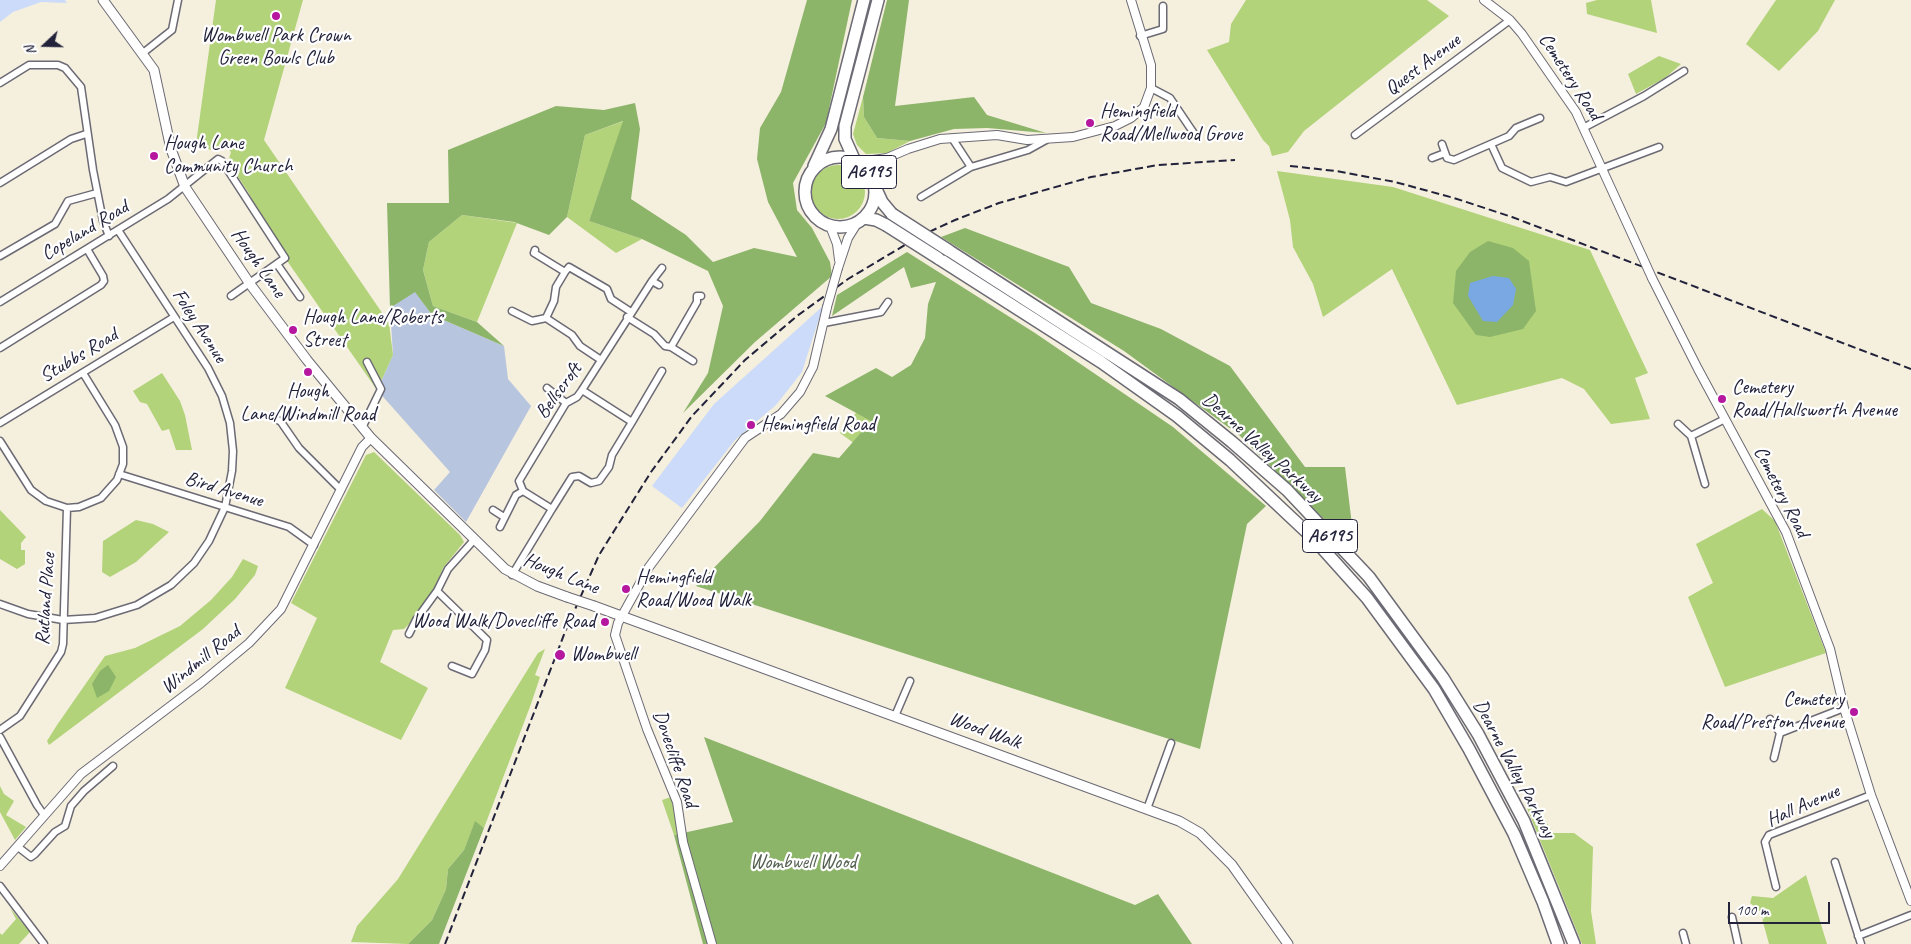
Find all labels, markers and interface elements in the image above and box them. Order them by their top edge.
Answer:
marker: Wombwell Park Crown Green Bowls Club [270,10,282,22]
north arrow [20,20,70,70]
place label: Wombwell Park Crown Green Bowls Club [201,24,351,71]
street label: Quest Avenue [1381,29,1465,101]
street label: Cemetery Road [1533,29,1607,125]
text: N [21,43,40,58]
place label: Hemingfield Road/Mellwood Grove [1100,100,1242,147]
marker: Hemingfield Road/Mellwood Grove [1084,117,1096,129]
place label: Hough Lane Community Church [164,132,292,179]
marker: Hough Lane Community Church [148,150,160,162]
road number: A6195 [842,156,896,188]
street label: Copeland Road [37,196,133,266]
street label: Hough Lane [225,224,291,302]
street label: Foley Avenue [166,285,232,367]
place label: Hough Lane/Roberts Street [303,306,443,353]
street label: Stubbs Road [36,323,122,389]
marker: Hough Lane/Roberts Street [287,324,299,336]
street label: Bellscroft [531,358,587,424]
marker: Hough Lane/Windmill Road [302,366,314,378]
place label: Cemetery Road/Hallsworth Avenue [1732,376,1897,423]
place label: Hough Lane/Windmill Road [241,380,375,427]
street label: Dearne Valley Parkway [1197,388,1327,508]
marker: Cemetery Road/Hallsworth Avenue [1716,393,1728,405]
place label: Hemingfield Road [761,413,875,437]
marker: Hemingfield Road [745,419,757,431]
street label: Cemetery Road [1748,442,1814,542]
street label: Bird Avenue [182,467,266,513]
road number: A6195 [1302,520,1358,552]
street label: Hough Lane [520,548,602,600]
street label: Rutland Place [31,552,61,646]
place label: Hemingfield Road/Wood Walk [636,566,751,613]
marker: Hemingfield Road/Wood Walk [620,583,632,595]
place label: Wood Walk/Dovecliffe Road [412,610,595,634]
marker: Wood Walk/Dovecliffe Road [599,616,611,628]
street label: Windmill Road [156,621,246,699]
place label: Wombwell [571,643,636,667]
marker: Wombwell [553,648,567,662]
place label: Cemetery Road/Preston Avenue [1701,688,1844,735]
street label: Dearne Valley Parkway [1467,696,1561,842]
marker: Cemetery Road/Preston Avenue [1848,706,1860,718]
street label: Dovecliffe Road [647,707,703,811]
street label: Wood Walk [946,707,1024,755]
street label: Hall Avenue [1763,779,1843,833]
park label: Wombwell Wood [750,851,856,875]
scale bar [1731,892,1834,924]
text: 100 m [1736,901,1768,920]

